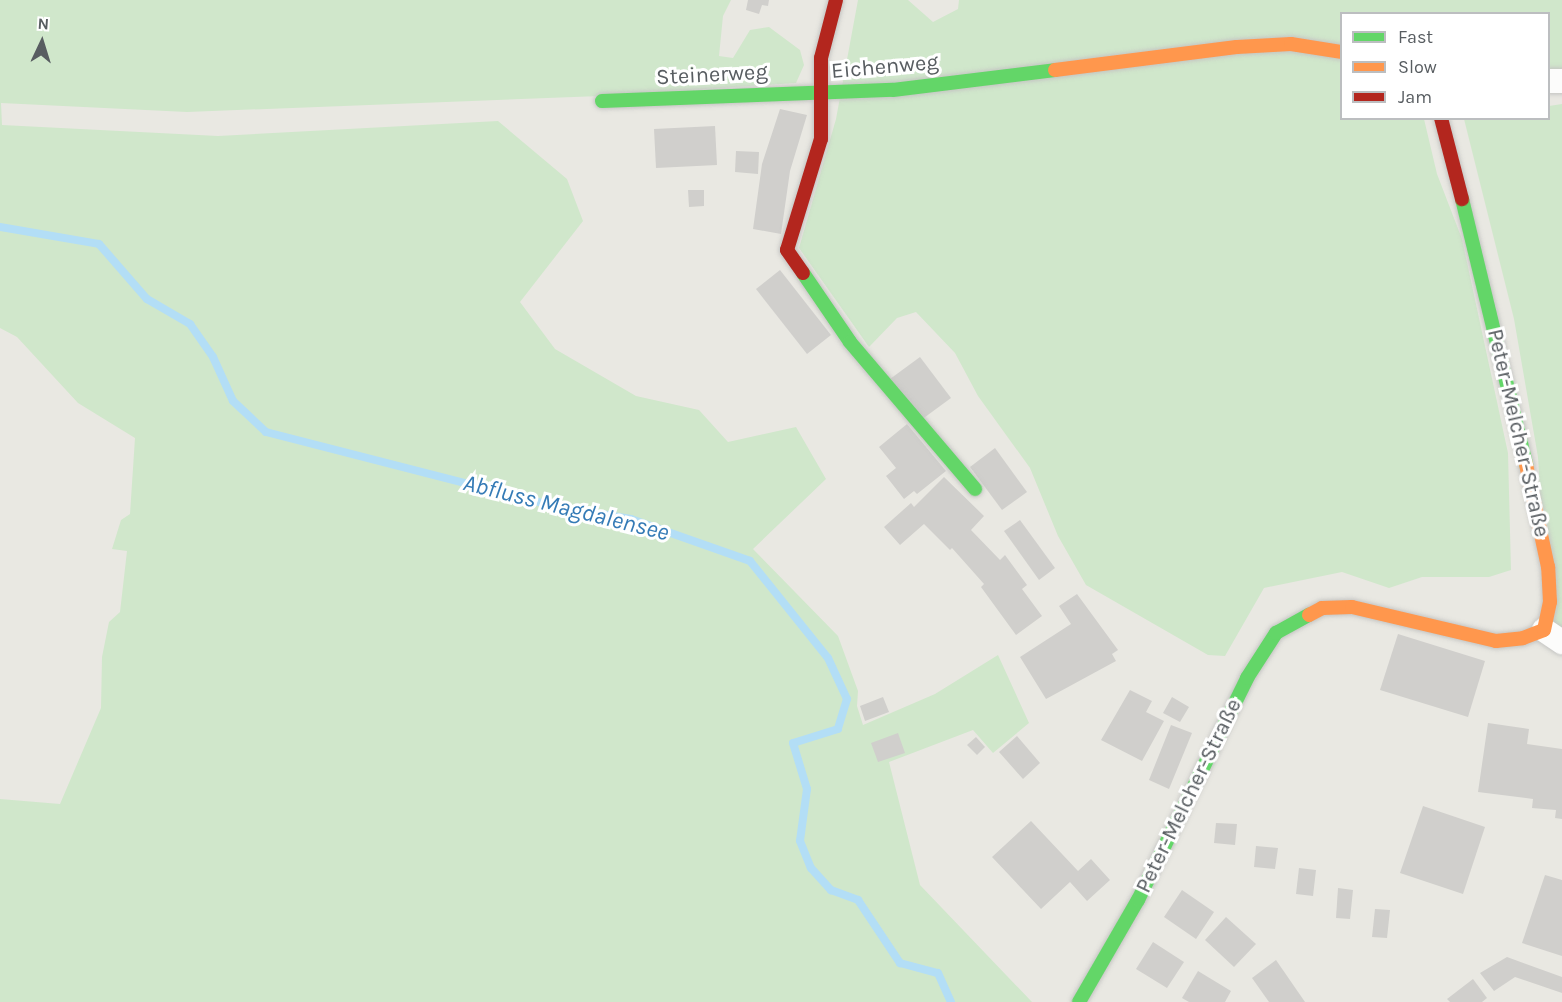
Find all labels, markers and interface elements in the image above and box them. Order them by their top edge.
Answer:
north arrow [12,12,72,72]
legend [1340,12,1550,120]
text: N [37,14,50,33]
text: Fast [1398,26,1433,48]
street label: Eichenweg [830,49,940,85]
text: Slow [1398,56,1437,78]
street label: Steinerweg [656,59,768,91]
text: Jam [1398,86,1432,108]
street label: Peter-Melcher-Straße [1481,326,1555,540]
water label: Abfluss Magdalensee [460,469,672,547]
street label: Peter-Melcher-Straße [1131,695,1247,897]

